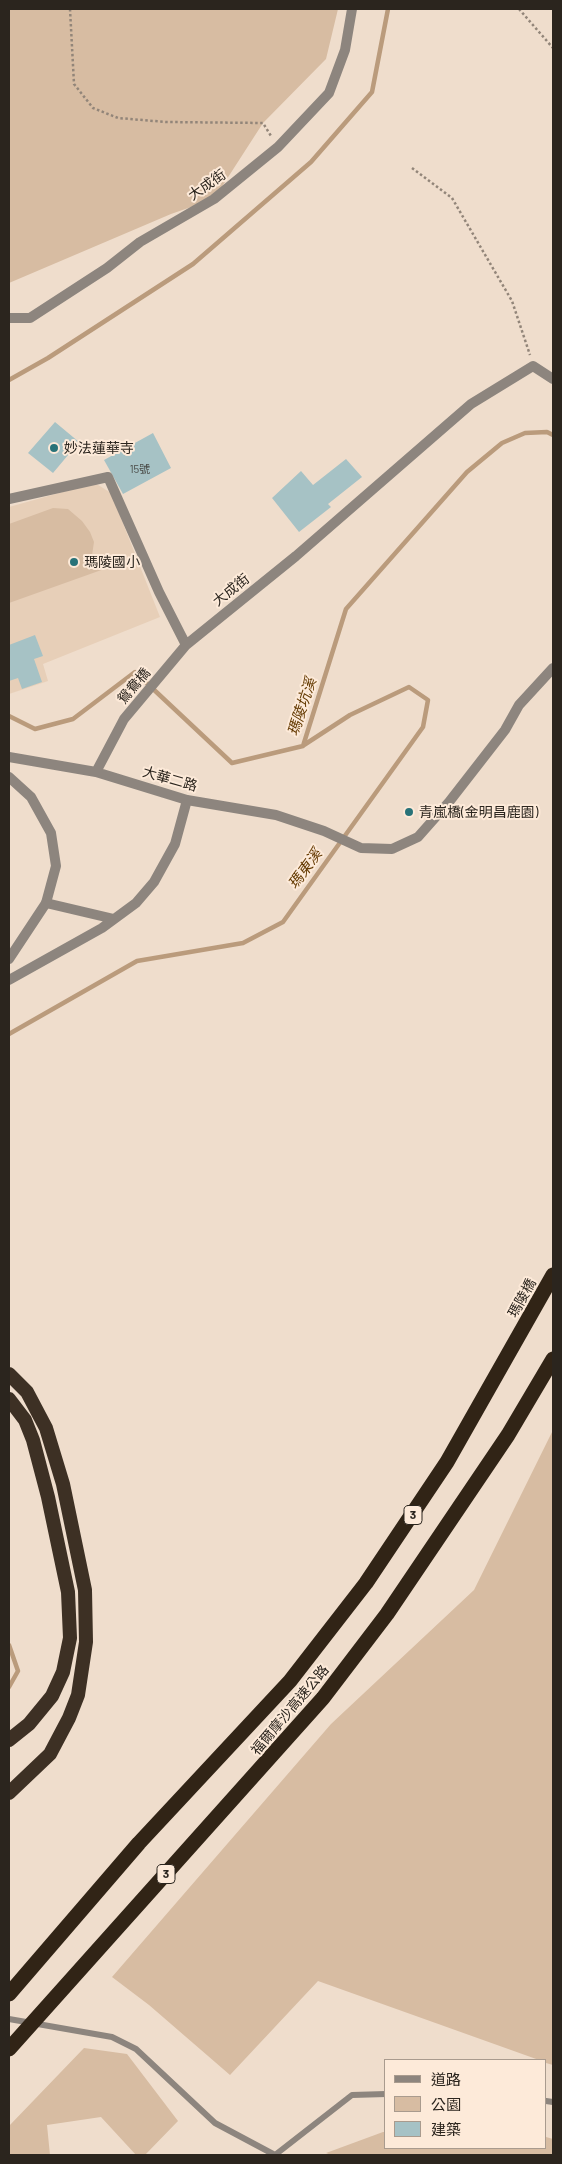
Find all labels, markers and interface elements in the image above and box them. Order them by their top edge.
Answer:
street label: 大成街 [185,166,229,204]
place label: 妙法蓮華寺 [64,440,134,456]
marker: 妙法蓮華寺 [48,442,60,454]
house number: 15號 [130,462,150,476]
place label: 瑪陵國小 [84,554,140,570]
marker: 瑪陵國小 [68,556,80,568]
street label: 大成街 [209,570,253,610]
street label: 鴛鴦橋 [114,665,154,707]
water label: 瑪陵坑溪 [284,676,320,738]
street label: 大華二路 [141,763,199,795]
place label: 青嵐橋(金明昌鹿園) [419,804,538,820]
marker: 青嵐橋(金明昌鹿園) [403,806,415,818]
water label: 瑪東溪 [284,846,326,892]
street label: 瑪陵橋 [504,1276,540,1320]
road number: 3 [404,1506,422,1524]
street label: 福爾摩沙高速公路 [248,1662,332,1758]
road number: 3 [157,1865,175,1884]
legend [384,2059,547,2149]
text: 道路 [431,2070,461,2088]
text: 公園 [431,2095,461,2113]
text: 建築 [431,2120,461,2138]

